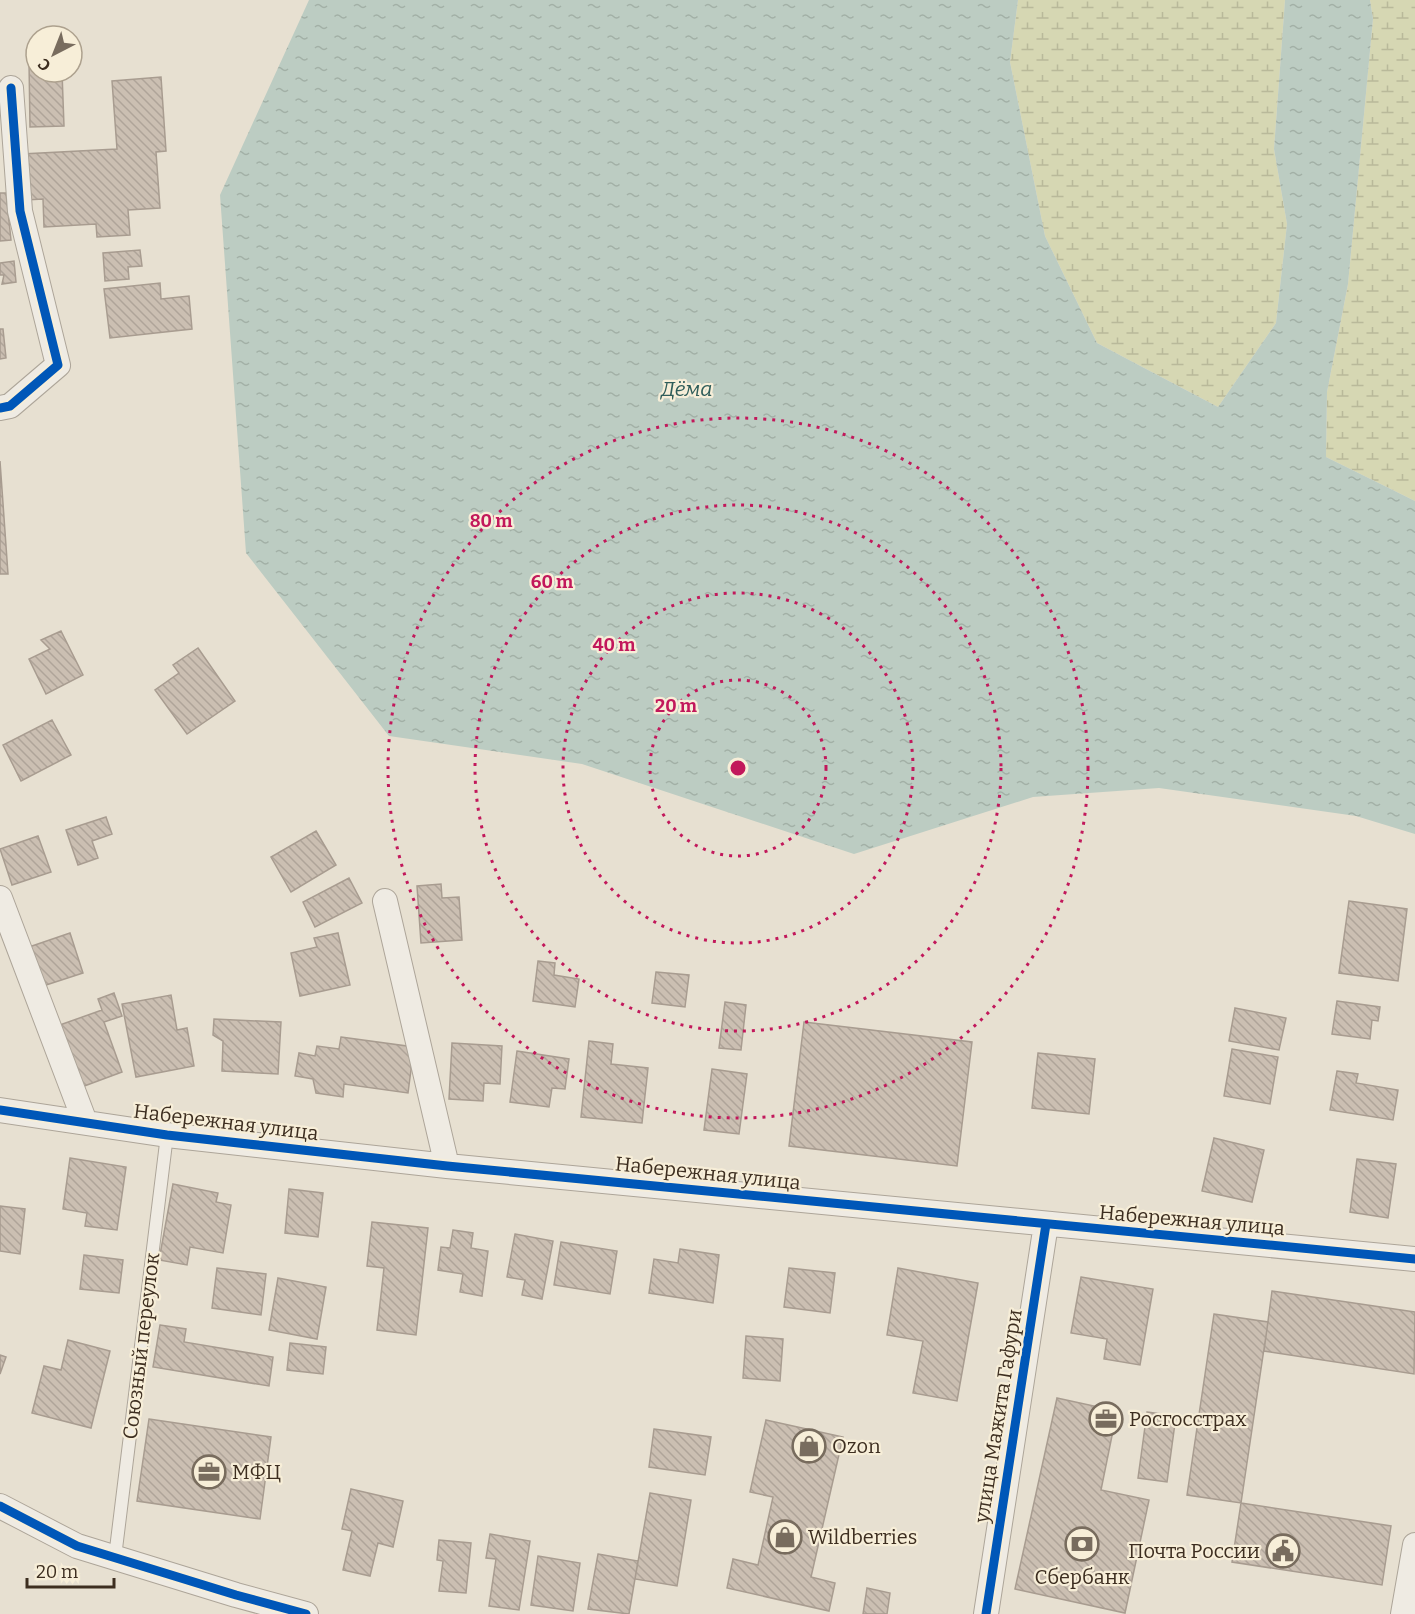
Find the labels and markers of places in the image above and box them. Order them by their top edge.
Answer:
centre of rings [728,758,748,778]
office icon: Росгосстрах [1088,1401,1124,1437]
place label: Росгосстрах [1129,1407,1247,1431]
shop icon: Ozon [791,1428,827,1464]
place label: Ozon [832,1434,881,1458]
office icon: МФЦ [191,1454,227,1490]
place label: МФЦ [232,1460,281,1484]
shop icon: Wildberries [767,1519,803,1555]
place label: Wildberries [808,1525,917,1549]
bank icon: Сбербанк [1064,1526,1100,1562]
public building icon: Почта России [1265,1533,1301,1569]
place label: Почта России [1128,1539,1260,1563]
place label: Сбербанк [1034,1565,1130,1589]

